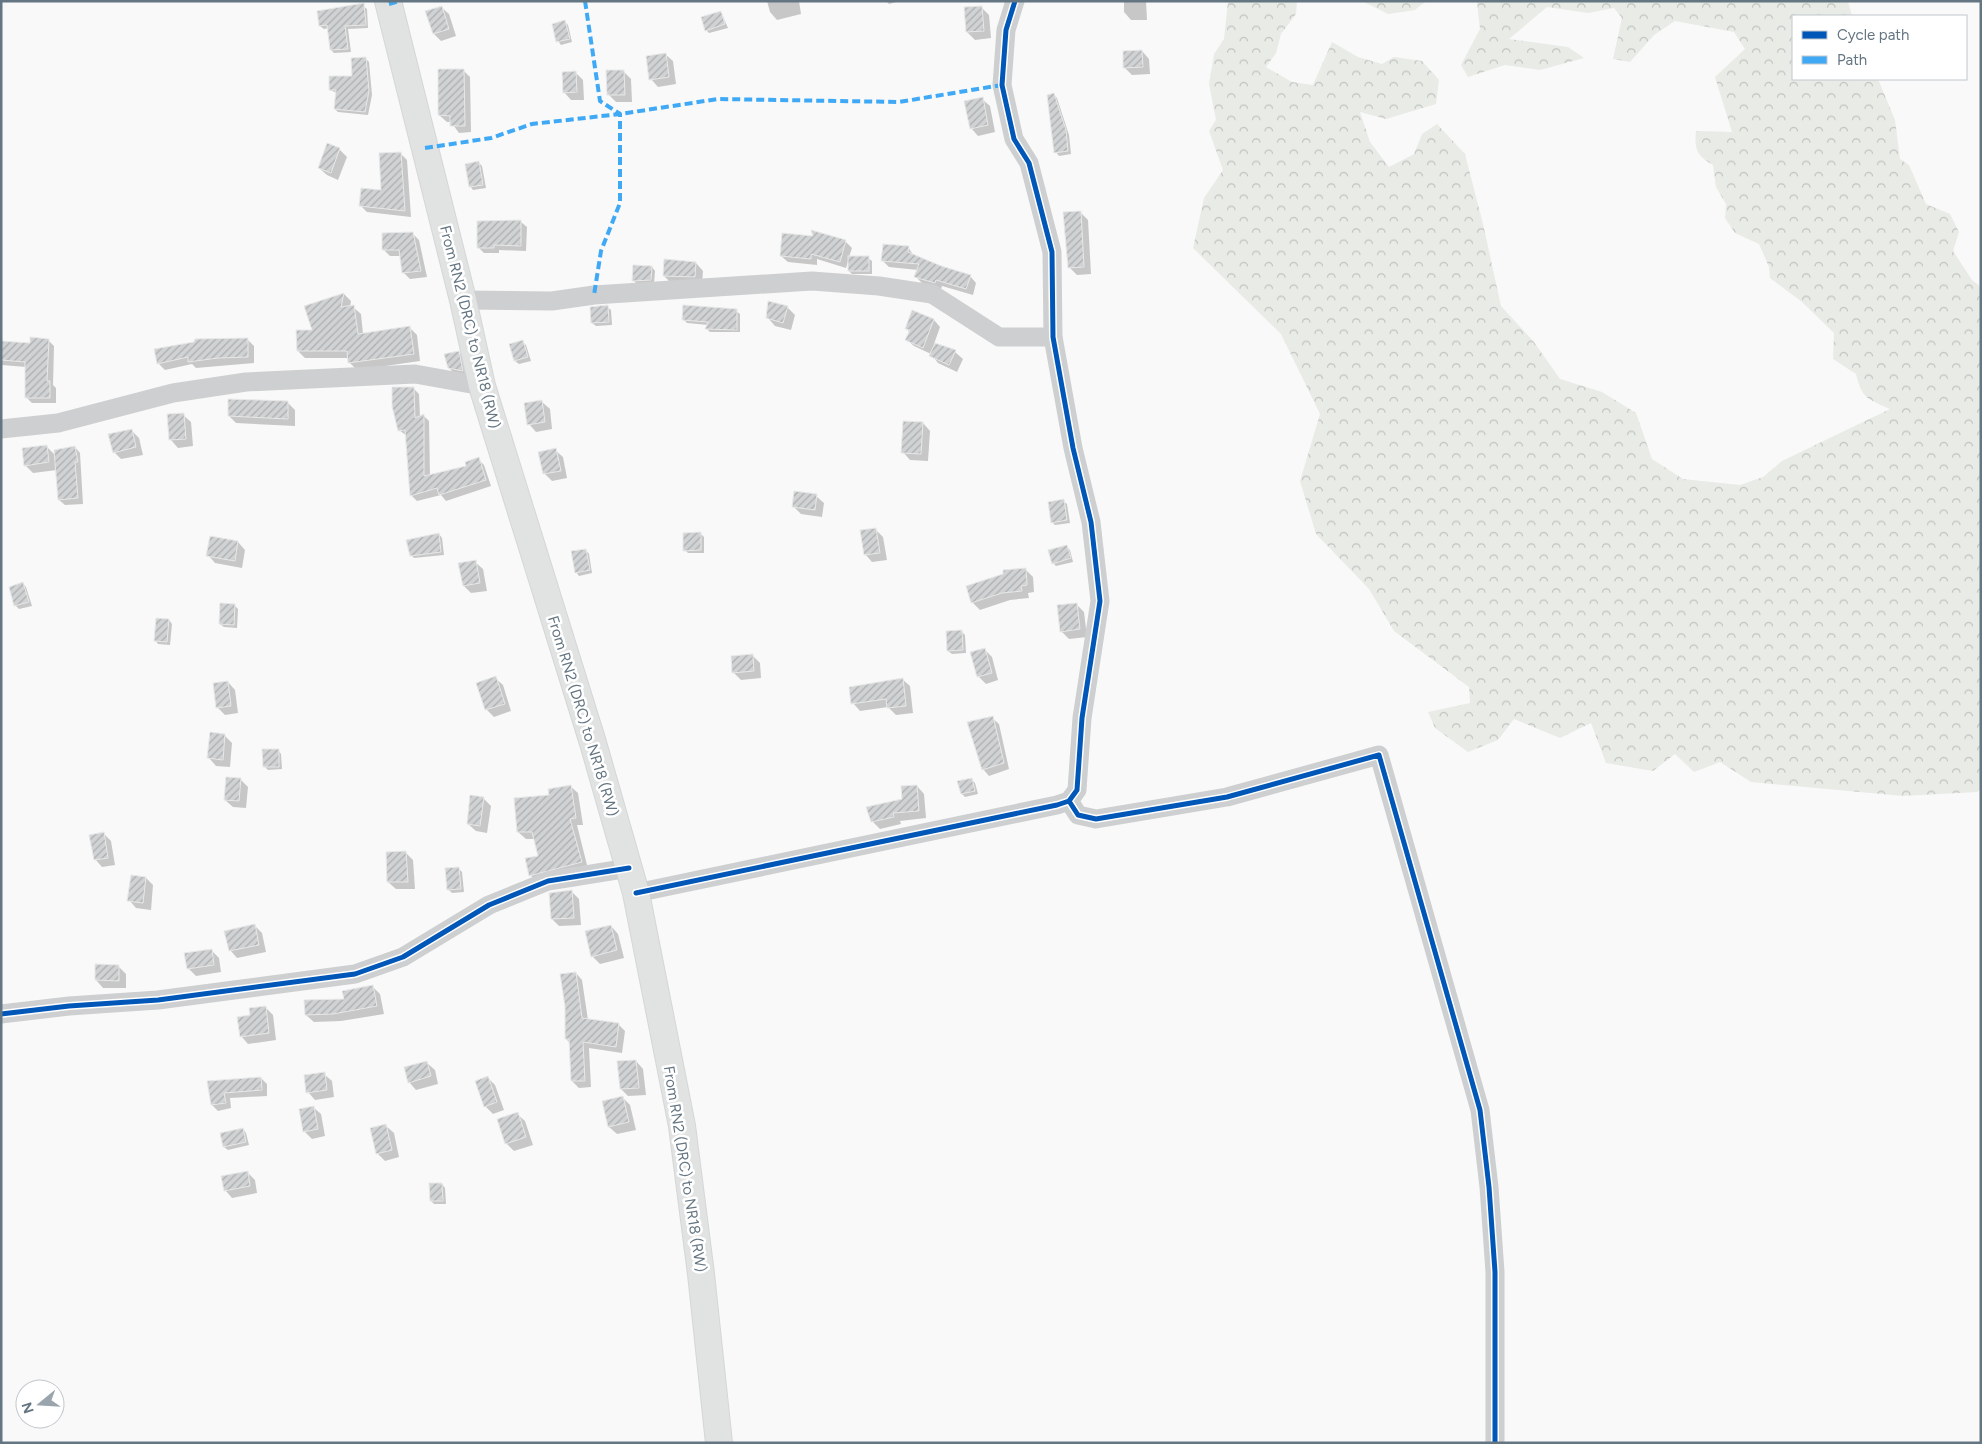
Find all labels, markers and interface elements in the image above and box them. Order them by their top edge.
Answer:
legend [1792,15,1967,80]
text: Cycle path [1837,26,1909,44]
text: Path [1837,51,1867,69]
street label: From RN2 (DRC) to NR18 (RW) [436,224,504,430]
street label: From RN2 (DRC) to NR18 (RW) [544,614,622,818]
street label: From RN2 (DRC) to NR18 (RW) [660,1065,710,1273]
north arrow [15,1379,65,1429]
text: N [18,1400,38,1416]

